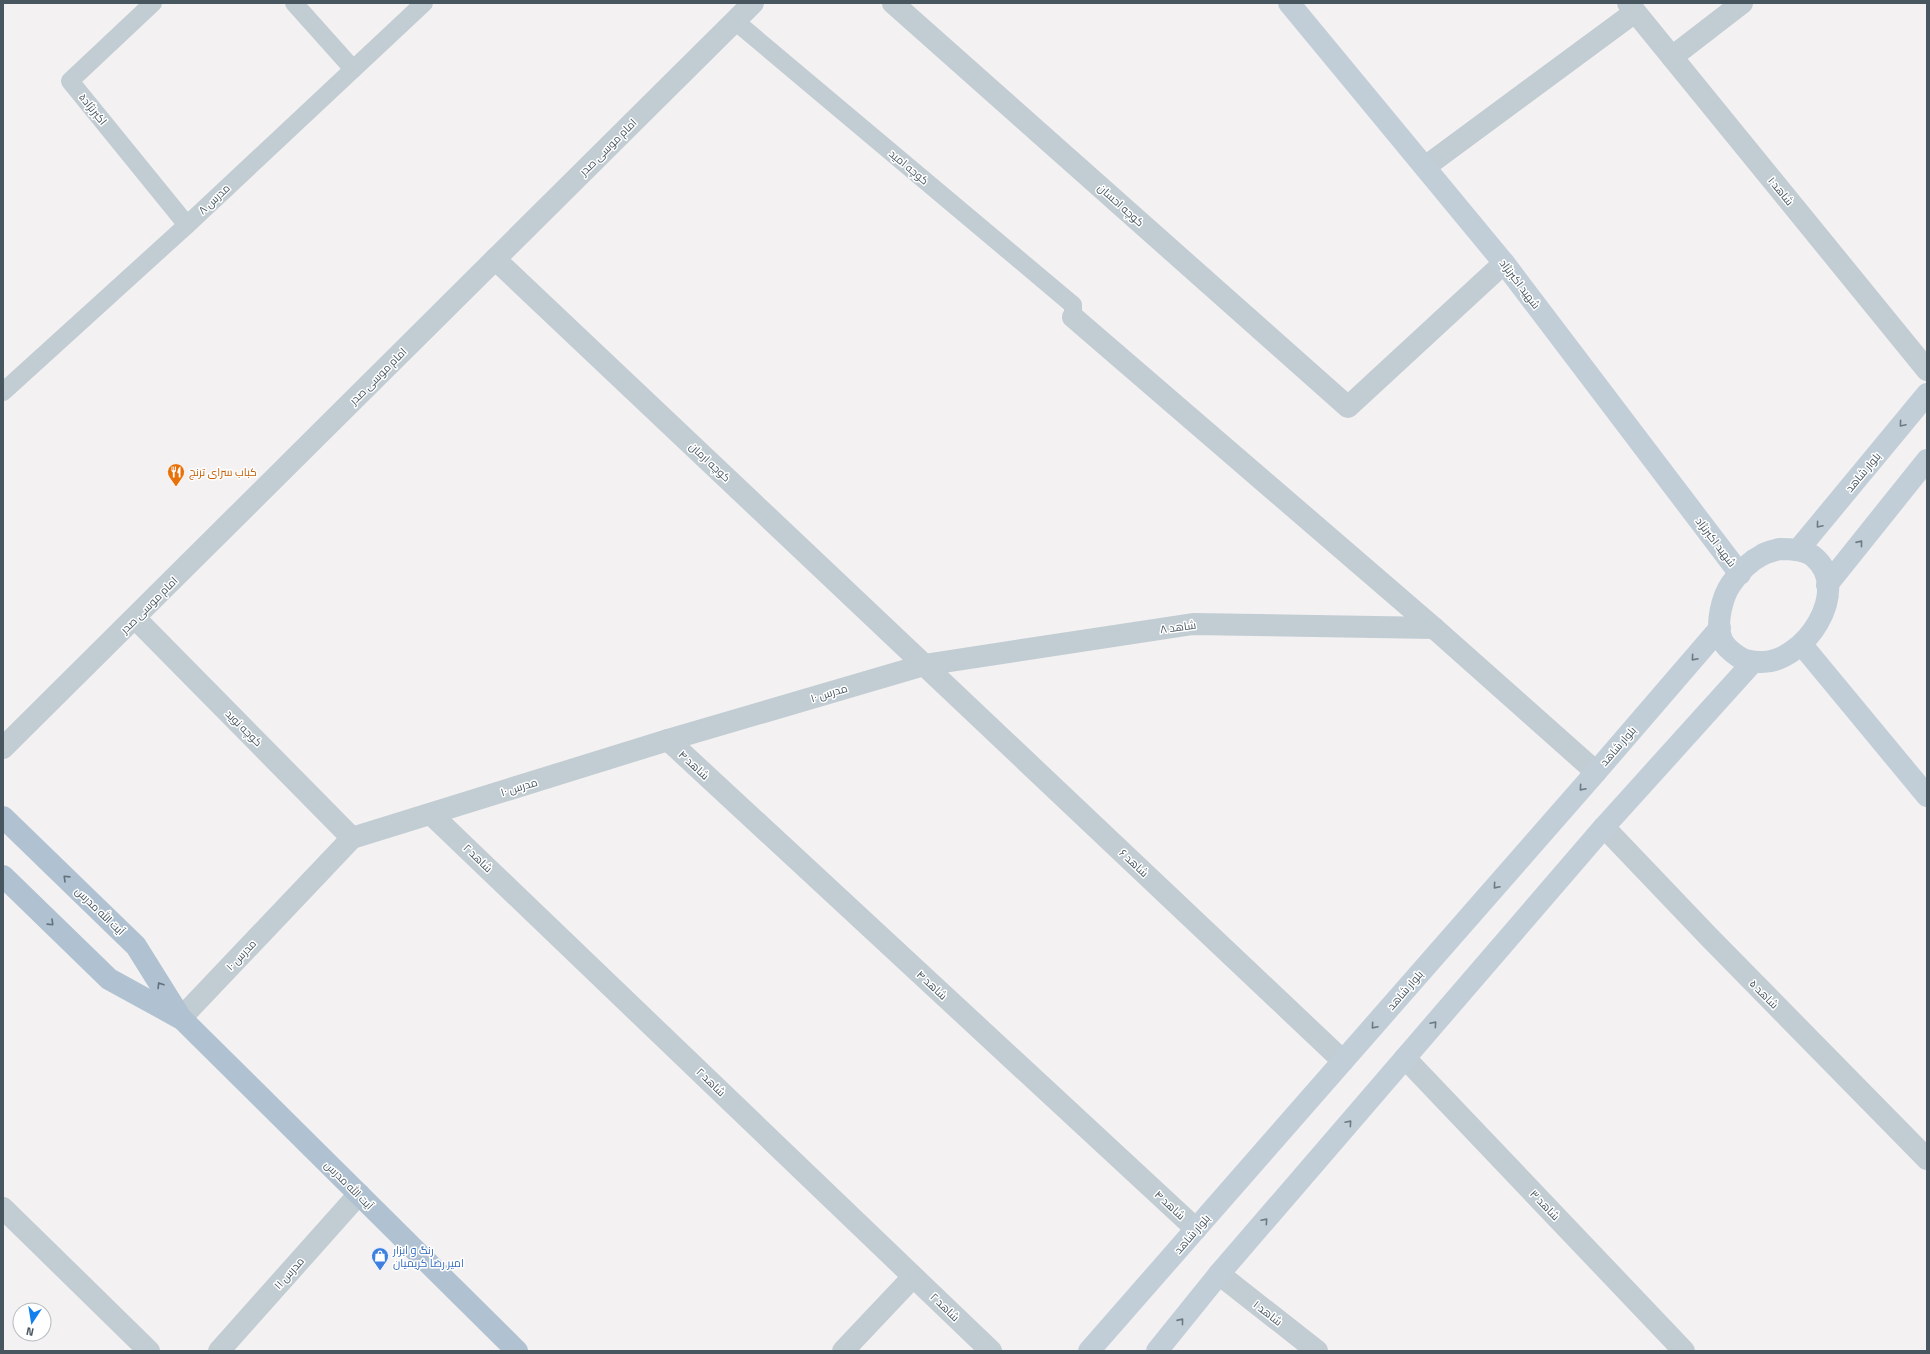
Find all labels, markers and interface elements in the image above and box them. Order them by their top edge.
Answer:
street label: اکبرنژاد۵ [75,90,111,128]
street label: امام موسی صدر [575,115,640,180]
street label: کوچه امید [886,146,932,188]
street label: شاهد۱۰ [1764,173,1798,209]
street label: مدرس ۸ [194,180,234,218]
street label: کوچه احسان [1094,180,1148,230]
street label: شهید اکبرنژاد [1496,256,1544,312]
street label: امام موسی صدر [345,344,410,409]
one-way arrow [1900,420,1907,427]
street label: کوچه ارمان [686,439,734,486]
street label: بلوار شاهد [1841,448,1885,496]
restaurant icon: کباب سرای ترنج [166,462,186,487]
place label: کباب سرای ترنج [189,464,257,480]
street label: شهید اکبرنژاد [1692,514,1740,570]
one-way arrow [1817,520,1824,527]
one-way arrow [1856,541,1863,548]
street label: امام موسی صدر [116,573,181,638]
street label: شاهد ۸ [1159,617,1197,637]
one-way arrow [1692,653,1699,661]
street label: مدرس ۱۰ [809,680,849,706]
street label: کوچه نوید [222,706,266,750]
street label: بلوار شاهد [1596,723,1640,769]
street label: شاهد ۴ [675,747,713,783]
street label: مدرس ۱۰ [499,774,539,800]
one-way arrow [1580,784,1587,791]
street label: شاهد ۲ [460,840,496,876]
street label: شاهد ۶ [1116,845,1152,881]
one-way arrow [63,875,71,883]
one-way arrow [1494,881,1501,889]
street label: آیت الله مدرس [72,883,128,939]
one-way arrow [46,918,54,925]
street label: مدرس ۱۰ [222,936,260,974]
street label: شاهد ۴ [913,967,951,1003]
street label: بلوار شاهد [1383,967,1427,1013]
street label: شاهد ۵ [1746,976,1782,1012]
one-way arrow [157,982,165,989]
one-way arrow [1371,1021,1378,1029]
one-way arrow [1430,1021,1437,1029]
street label: شاهد ۲ [693,1064,729,1100]
one-way arrow [1345,1120,1352,1127]
street label: آیت الله مدرس [321,1157,377,1213]
street label: شاهد ۳ [1526,1186,1564,1224]
street label: شاهد ۴ [1151,1187,1189,1223]
street label: بلوار شاهد [1170,1211,1214,1257]
one-way arrow [1260,1218,1267,1226]
place label: رنگ و ابزار امیر رضا کریمیان [392,1242,464,1271]
shop icon: رنگ و ابزار امیر رضا کریمیان [370,1246,390,1271]
street label: مدرس ۱۱ [270,1253,308,1293]
street label: شاهد ۲ [927,1289,963,1325]
street label: شاهد ۱ [1250,1297,1286,1329]
north arrow [12,1302,52,1342]
one-way arrow [1177,1318,1184,1325]
text: N [25,1323,35,1340]

